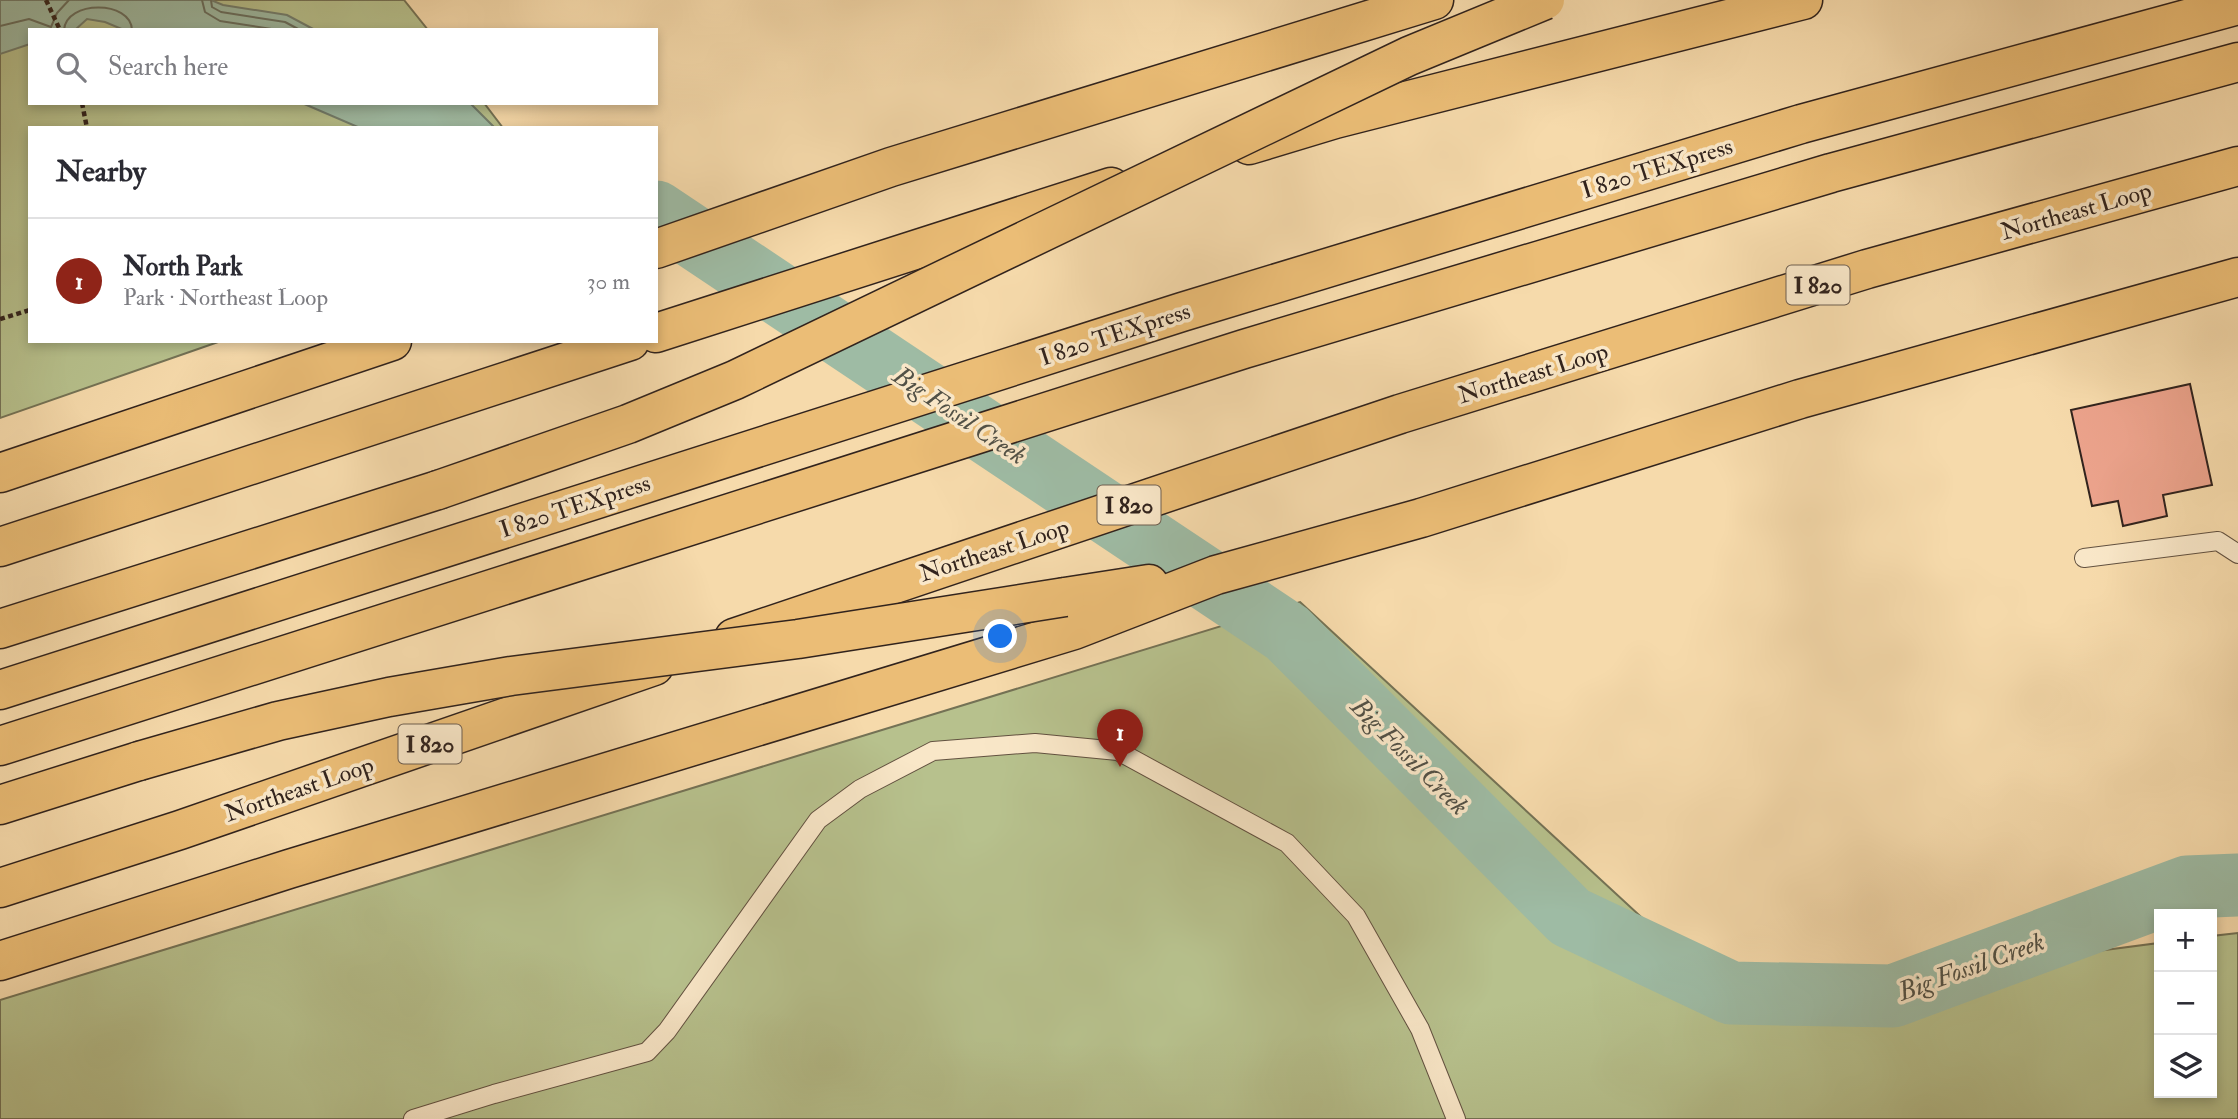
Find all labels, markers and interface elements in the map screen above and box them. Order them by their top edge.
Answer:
search box [28,28,658,105]
icon: search [52,48,90,86]
text: Search here [108,51,228,83]
street label: I 820 TEXpress [1578,131,1737,206]
text: Nearby [56,153,146,190]
street label: Northeast Loop [1997,175,2155,248]
text: North Park [123,251,243,283]
road number: I 820 [1786,266,1850,304]
text: 1 [75,267,83,296]
text: 30 m [587,267,630,296]
text: Park · Northeast Loop [123,283,328,312]
street label: I 820 TEXpress [1036,296,1194,373]
street label: Northeast Loop [1454,336,1612,411]
water label: Big Fossil Creek [885,359,1032,472]
street label: I 820 TEXpress [496,468,654,545]
road number: I 820 [1098,485,1160,524]
street label: Northeast Loop [915,512,1073,589]
your location [983,619,1017,653]
water label: Big Fossil Creek [1342,690,1475,822]
pin: 1 [1097,709,1143,767]
road number: I 820 [398,724,462,764]
street label: Northeast Loop [221,750,378,829]
map controls [2154,909,2217,1098]
button: + [2154,909,2217,972]
water label: Big Fossil Creek [1892,926,2049,1009]
button: − [2154,972,2217,1035]
button: layers [2154,1035,2217,1098]

